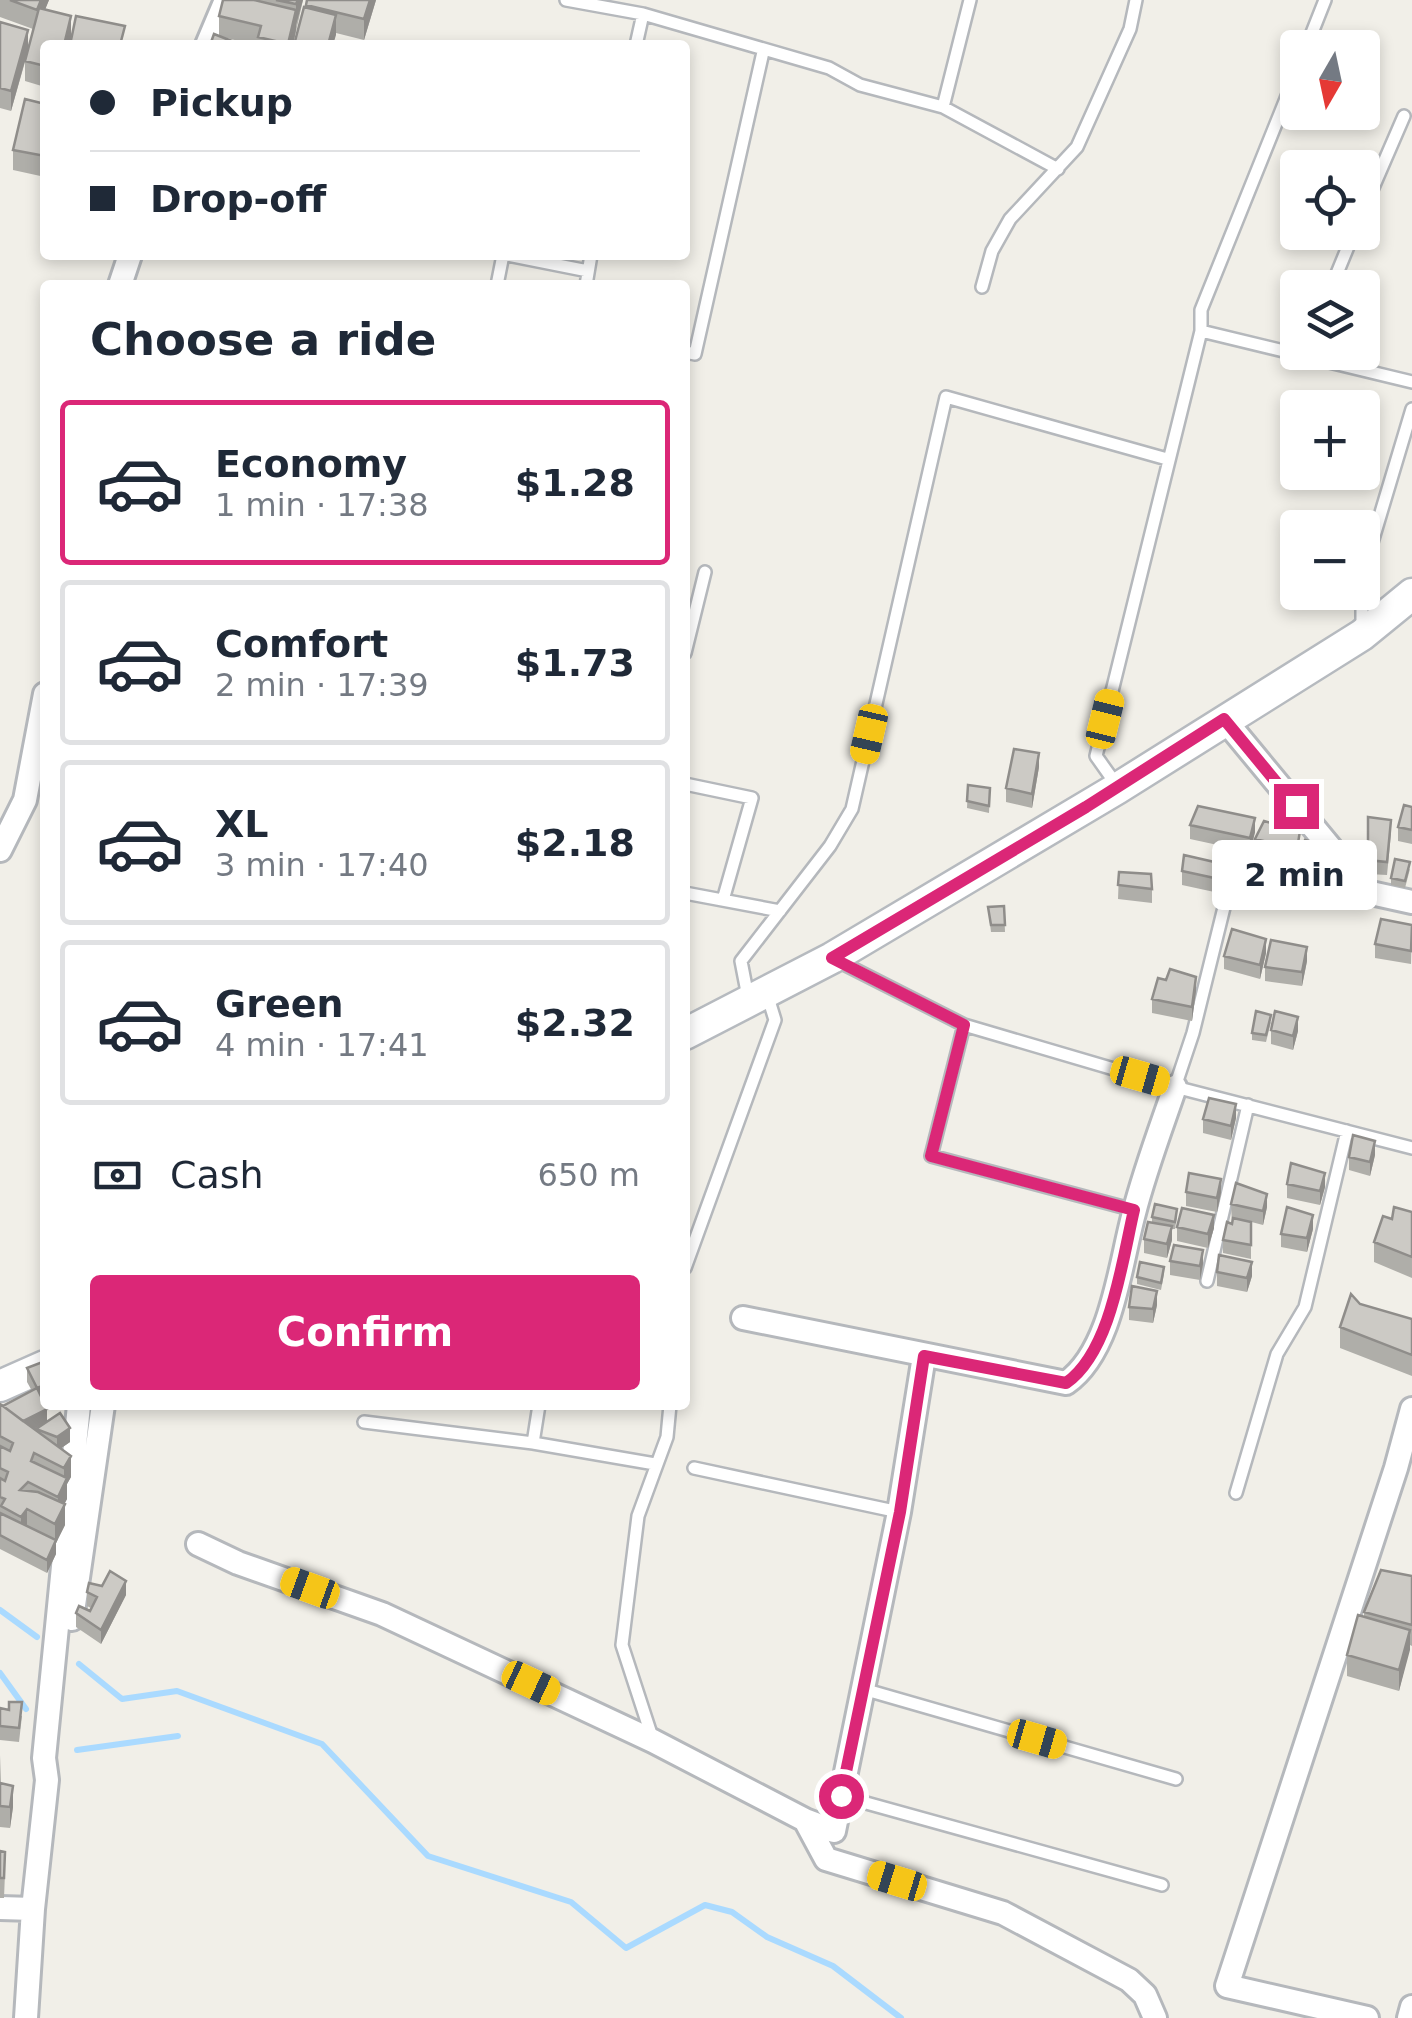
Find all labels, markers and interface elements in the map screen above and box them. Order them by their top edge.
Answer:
north arrow [1280,30,1380,130]
map controls [1280,30,1380,610]
text: Pickup [150,81,293,125]
button: locate [1280,150,1380,250]
text: Drop-off [150,177,326,221]
button: layers [1280,270,1380,370]
text: Choose a ride [90,313,436,366]
button: + [1280,390,1380,490]
icon: car [95,438,185,528]
text: Economy [215,442,407,486]
text: $1.28 [515,461,635,505]
text: 1 min · 17:38 [215,486,429,524]
button: − [1280,510,1380,610]
icon: car [95,618,185,708]
text: Comfort [215,622,388,666]
text: $1.73 [515,641,635,685]
text: 2 min · 17:39 [215,666,429,704]
car [1083,686,1127,752]
car [848,701,890,767]
route end [1274,784,1319,829]
icon: car [95,798,185,888]
text: XL [215,802,269,846]
text: $2.18 [515,821,635,865]
callout: 2 min [1214,841,1378,911]
text: 3 min · 17:40 [215,846,429,884]
text: 2 min [1244,856,1345,894]
icon: car [95,978,185,1068]
text: Green [215,982,344,1026]
text: $2.32 [515,1001,635,1045]
text: 4 min · 17:41 [215,1026,429,1064]
car [1107,1053,1173,1099]
icon: cash [90,1148,145,1203]
text: Cash [170,1153,264,1197]
text: 650 m [538,1156,640,1194]
button: Confirm [90,1275,640,1390]
car [277,1564,343,1612]
car [497,1657,565,1709]
car [1004,1716,1070,1762]
route start [819,1774,864,1819]
car [864,1858,930,1904]

